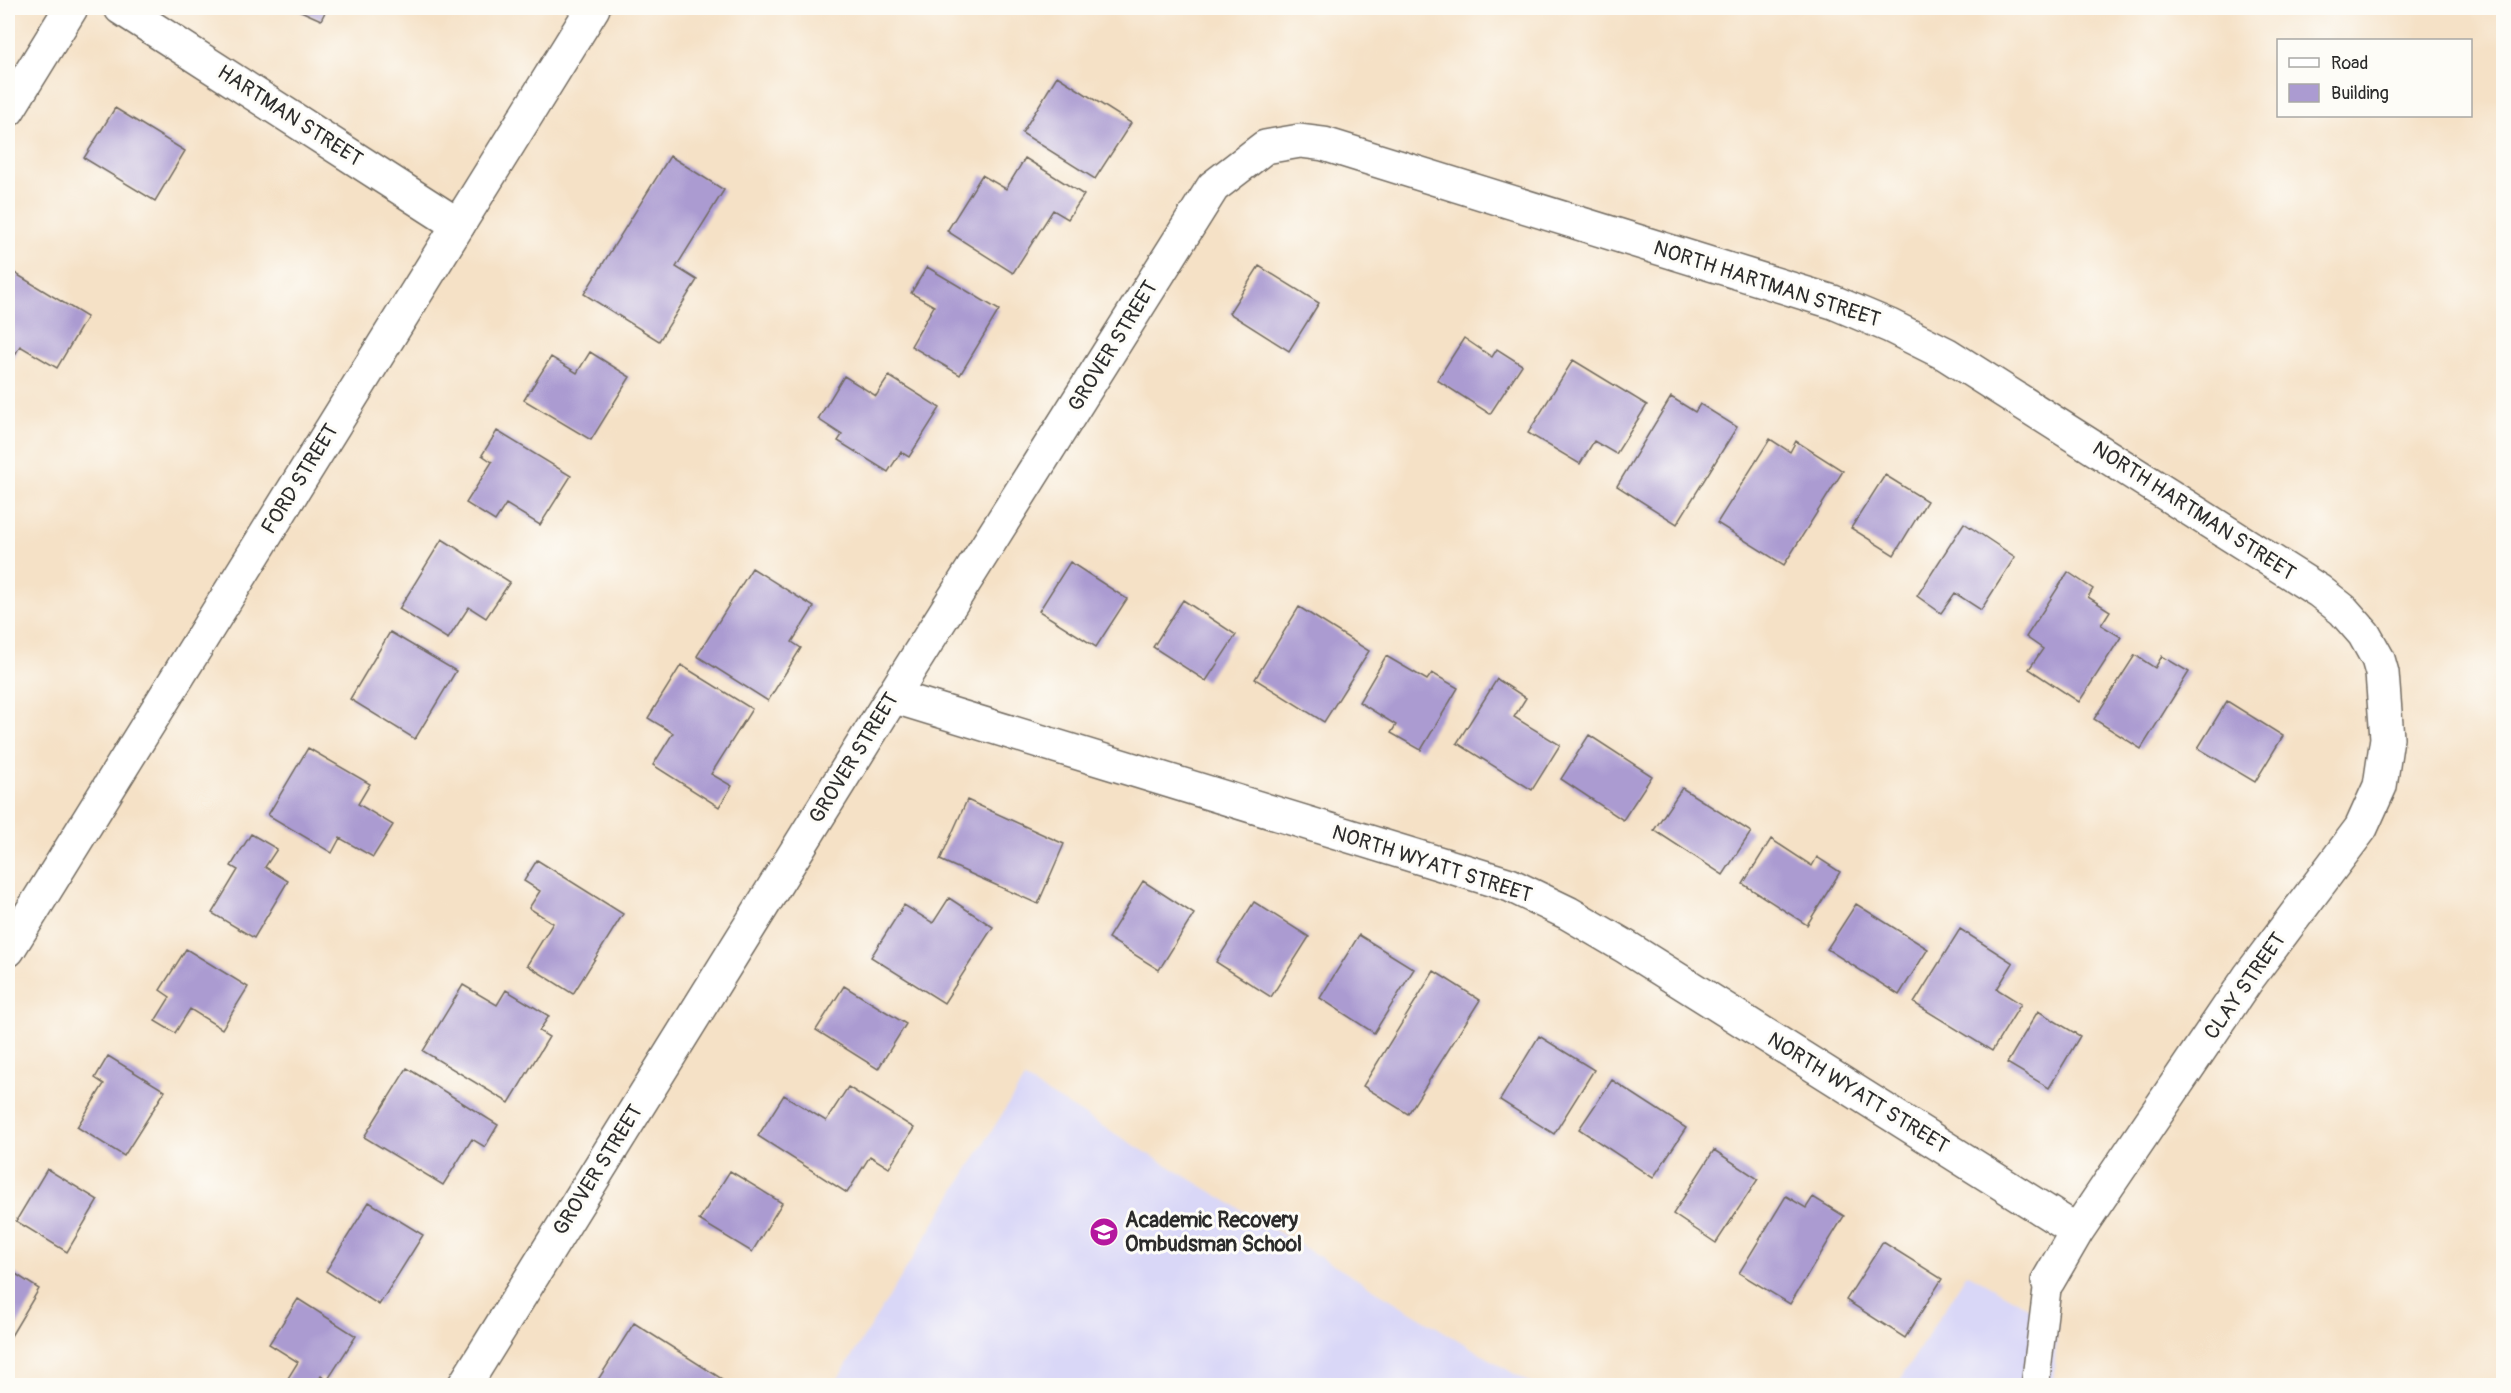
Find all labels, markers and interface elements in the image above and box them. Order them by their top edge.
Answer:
legend [2277,39,2472,117]
text: Road [2331,52,2368,75]
street label: HARTMAN STREET [212,59,368,173]
text: Building [2331,82,2389,105]
street label: NORTH HARTMAN STREET [1650,235,1884,334]
street label: GROVER STREET [1062,275,1164,416]
street label: FORD STREET [255,418,345,539]
street label: NORTH HARTMAN STREET [2087,435,2301,587]
street label: GROVER STREET [803,687,905,828]
street label: NORTH WYATT STREET [1329,819,1536,909]
street label: CLAY STREET [2198,927,2292,1045]
street label: NORTH WYATT STREET [1762,1026,1954,1160]
street label: GROVER STREET [547,1099,649,1240]
place label: Academic Recovery Ombudsman School [1125,1207,1302,1258]
school or university icon: Academic Recovery Ombudsman School [1088,1216,1120,1248]

